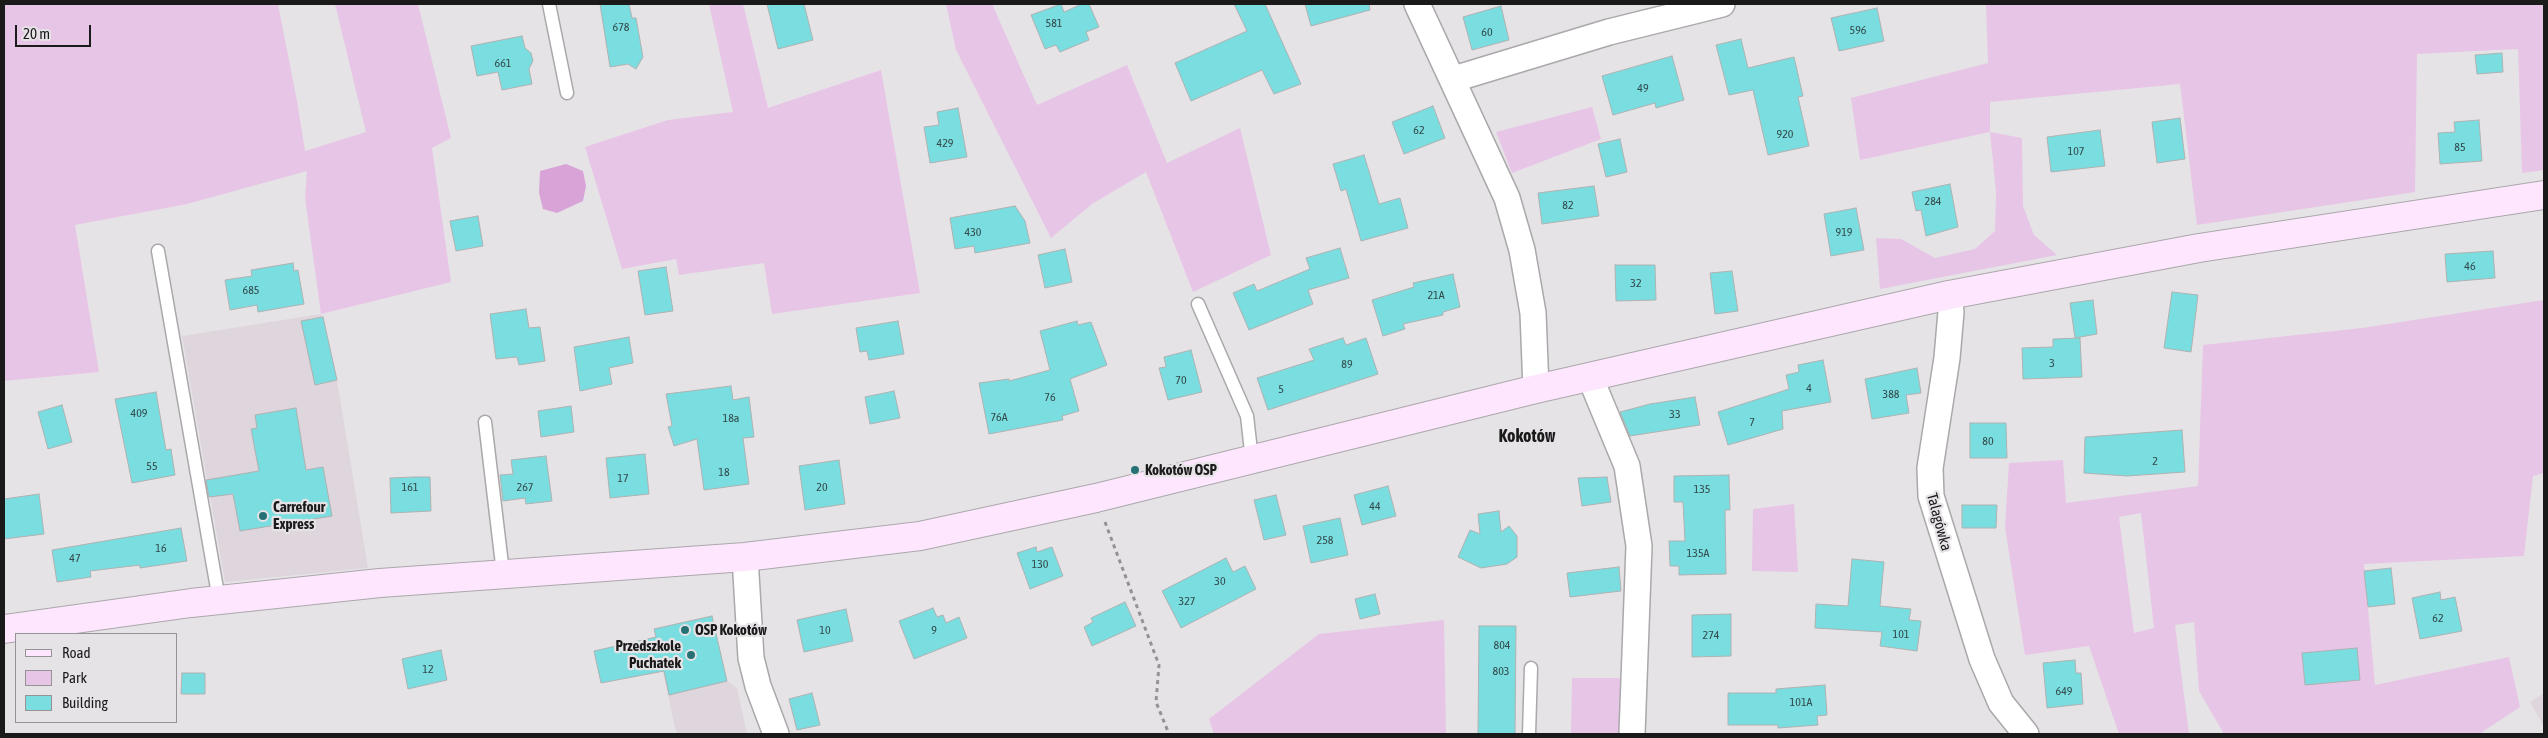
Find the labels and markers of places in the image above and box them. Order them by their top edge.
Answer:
place label: Kokotów OSP [1145,461,1217,479]
marker: Kokotów OSP [1129,464,1141,476]
place label: Carrefour Express [273,498,325,533]
marker: Carrefour Express [257,510,269,522]
place label: OSP Kokotów [695,621,767,639]
marker: OSP Kokotów [679,624,691,636]
place label: Przedszkole Puchatek [615,637,681,672]
marker: Przedszkole Puchatek [685,649,697,661]

